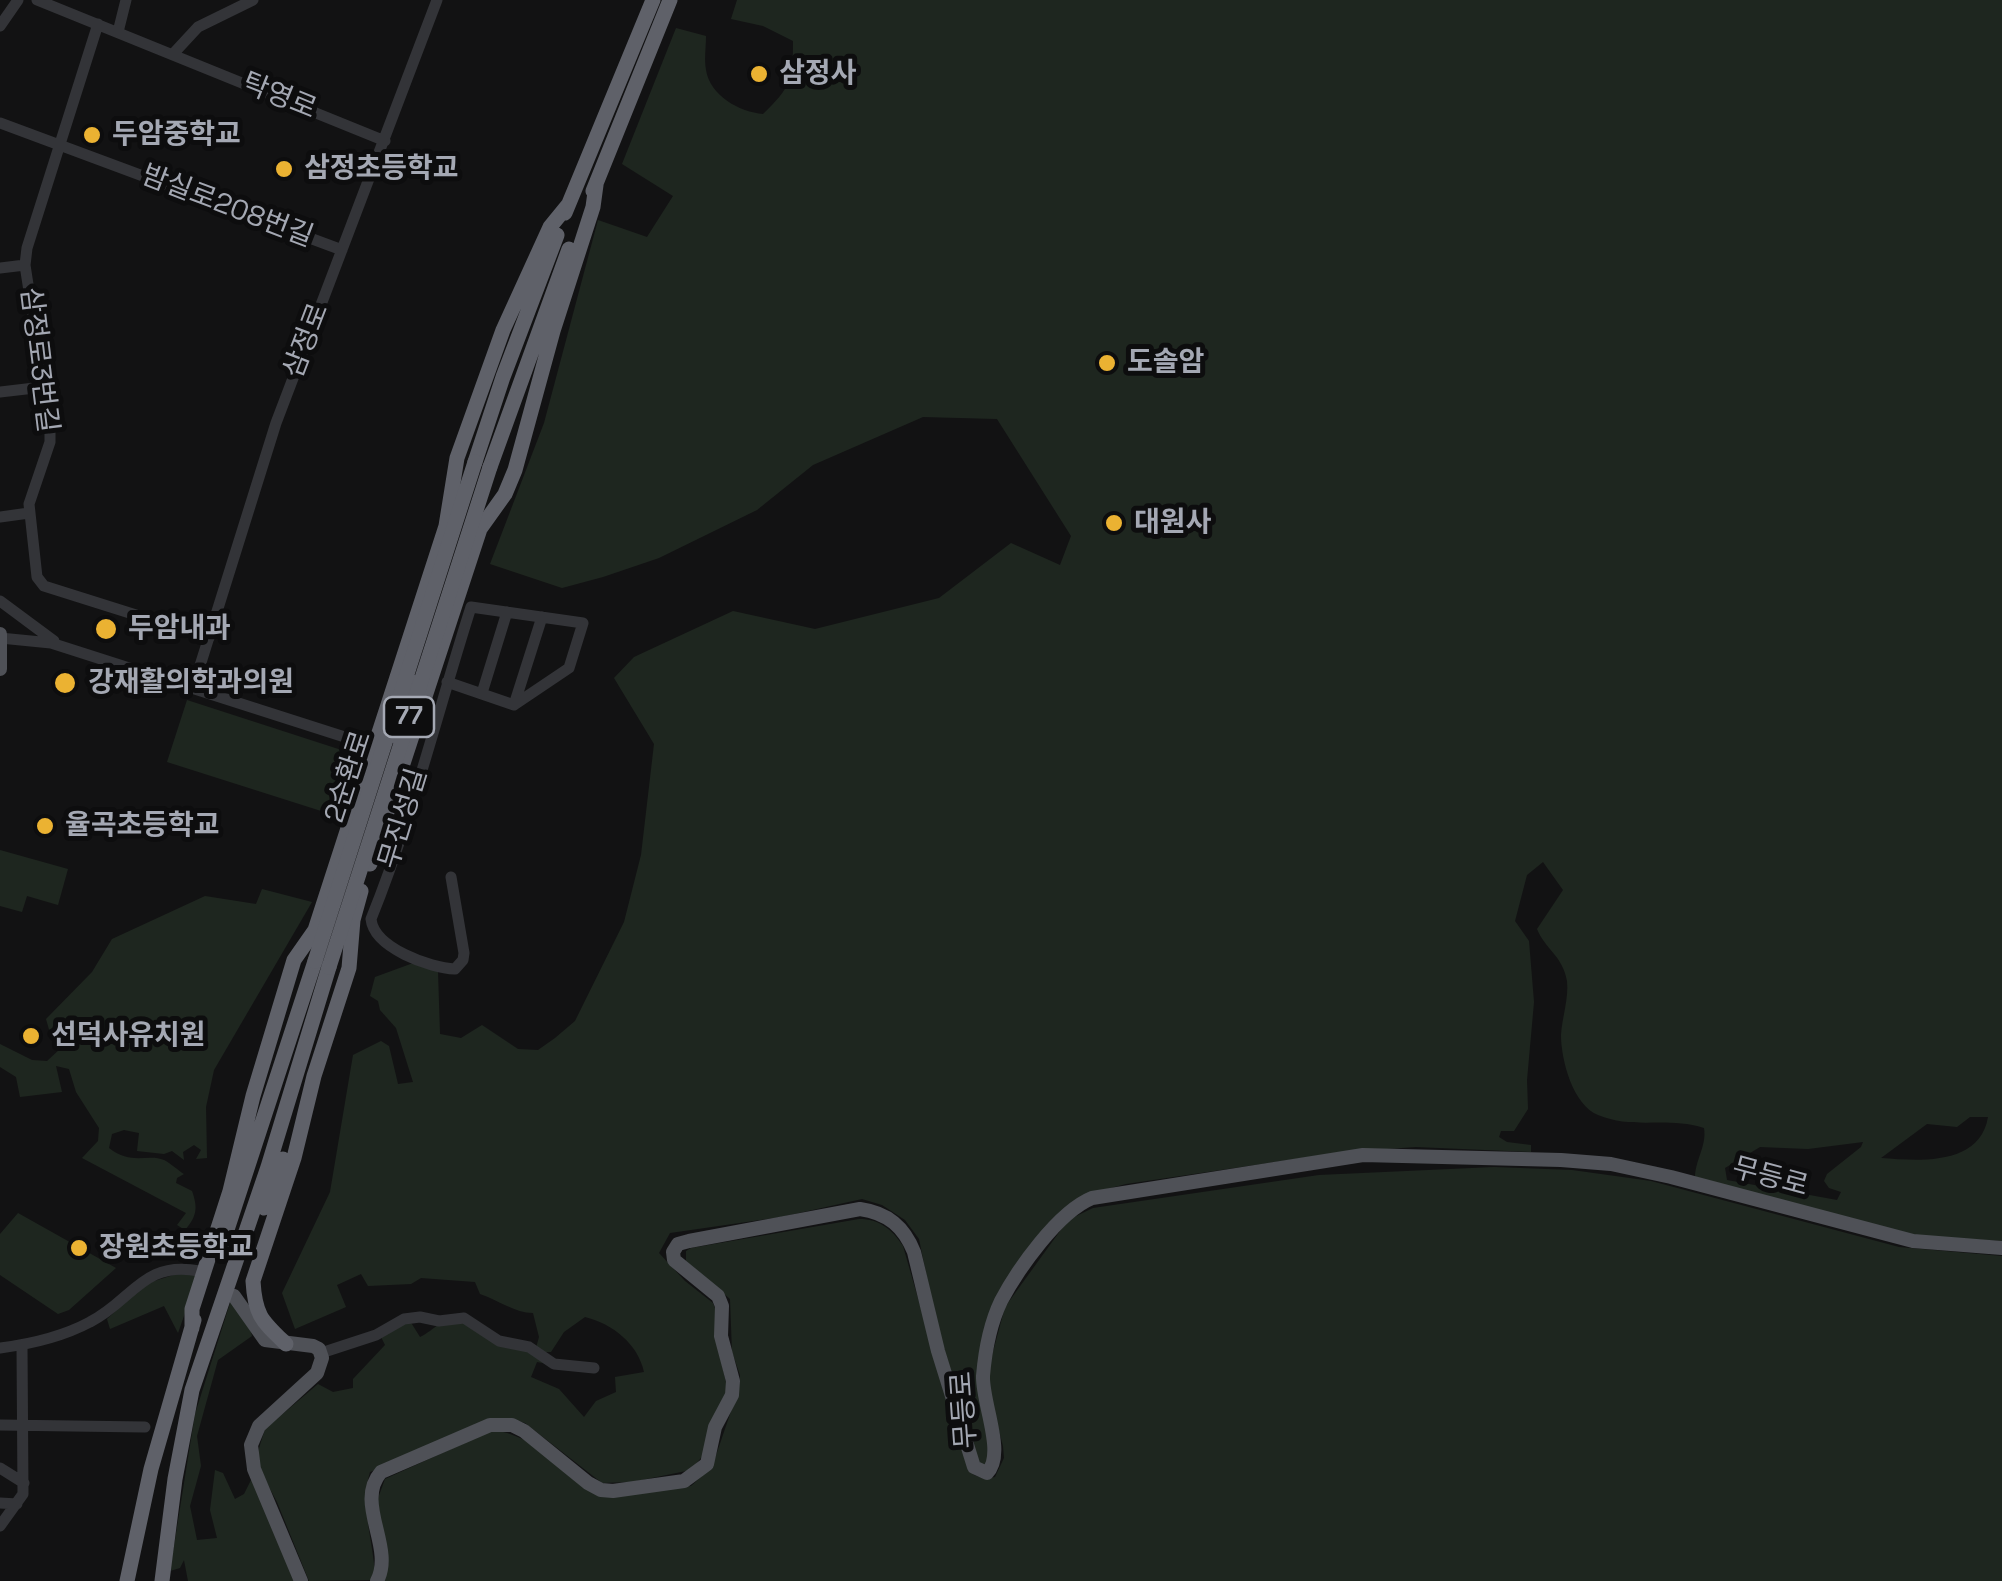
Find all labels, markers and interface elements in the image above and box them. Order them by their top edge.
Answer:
place label: 삼정사 [779,57,856,91]
marker: 삼정사 [748,63,770,85]
street label: 탁영로 [237,67,321,127]
place label: 두암중학교 [112,118,241,152]
marker: 두암중학교 [81,124,103,146]
place label: 삼정초등학교 [304,152,459,186]
marker: 삼정초등학교 [273,158,295,180]
street label: 밤실로208번길 [136,159,318,255]
street label: 삼정로3번길 [12,286,64,434]
street label: 삼정로 [277,299,337,383]
place label: 도솔암 [1127,346,1204,380]
marker: 도솔암 [1096,352,1118,374]
place label: 대원사 [1134,506,1211,540]
marker: 대원사 [1103,512,1125,534]
place label: 두암내과 [128,612,231,646]
marker: 두암내과 [93,616,119,642]
place label: 강재활의학과의원 [88,666,294,700]
marker: 강재활의학과의원 [52,670,78,696]
road number: 77 [384,697,434,737]
street label: 2순환로 [318,727,380,827]
street label: 무진성길 [373,765,435,873]
place label: 율곡초등학교 [65,809,220,843]
marker: 율곡초등학교 [34,815,56,837]
place label: 선덕사유치원 [51,1019,206,1053]
marker: 선덕사유치원 [20,1025,42,1047]
street label: 무등로 [1728,1152,1812,1204]
place label: 장원초등학교 [99,1231,254,1265]
marker: 장원초등학교 [68,1237,90,1259]
street label: 무등로 [946,1370,984,1450]

